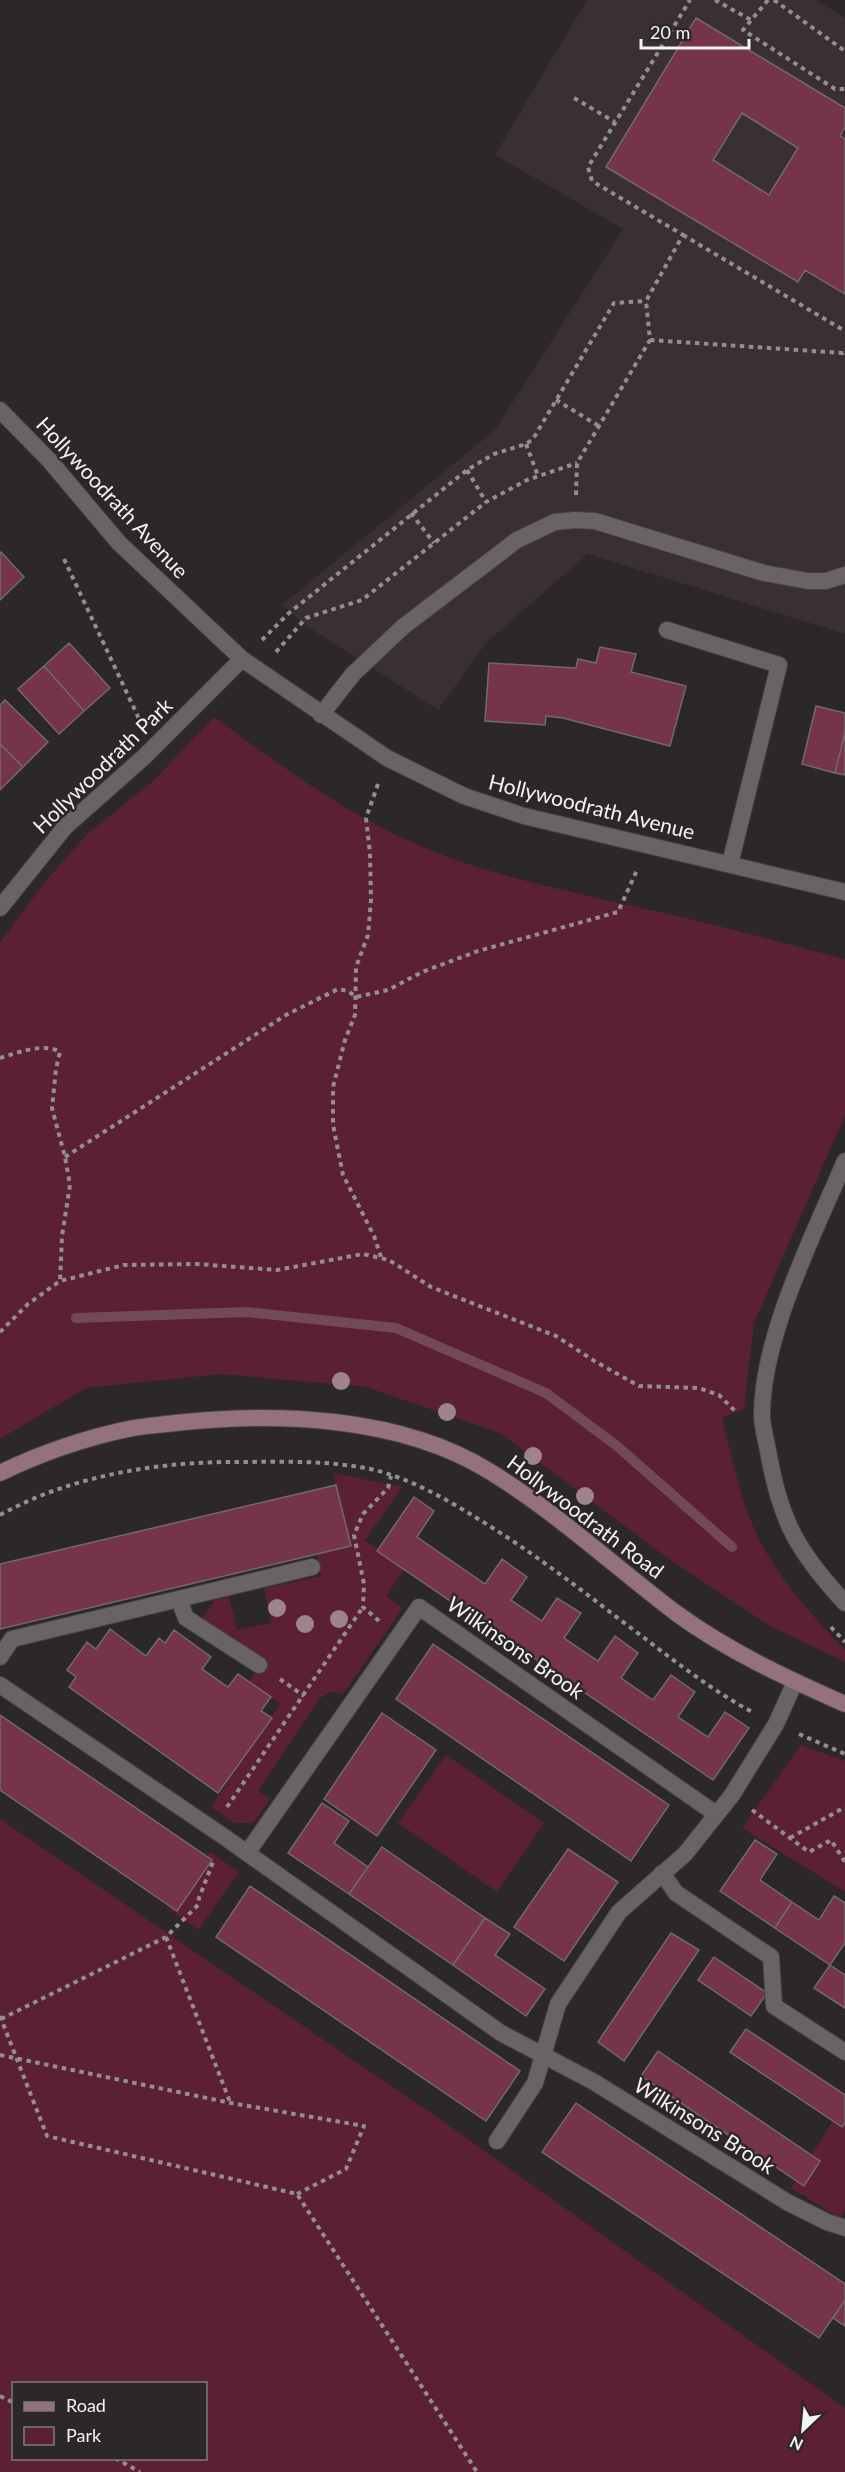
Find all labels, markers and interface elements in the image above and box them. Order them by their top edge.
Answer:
scale bar [641,12,749,50]
text: 20 m [650,21,690,43]
street label: Hollywoodrath Avenue [32,411,194,583]
street label: Hollywoodrath Park [27,692,177,838]
street label: Hollywoodrath Avenue [486,768,698,844]
street label: Hollywoodrath Road [503,1449,669,1583]
street label: Wilkinsons Brook [443,1590,590,1704]
street label: Wilkinsons Brook [630,2072,780,2179]
legend [12,2382,207,2460]
text: Road [66,2394,106,2416]
north arrow [773,2400,833,2460]
text: Park [66,2424,102,2446]
text: N [787,2433,806,2455]

